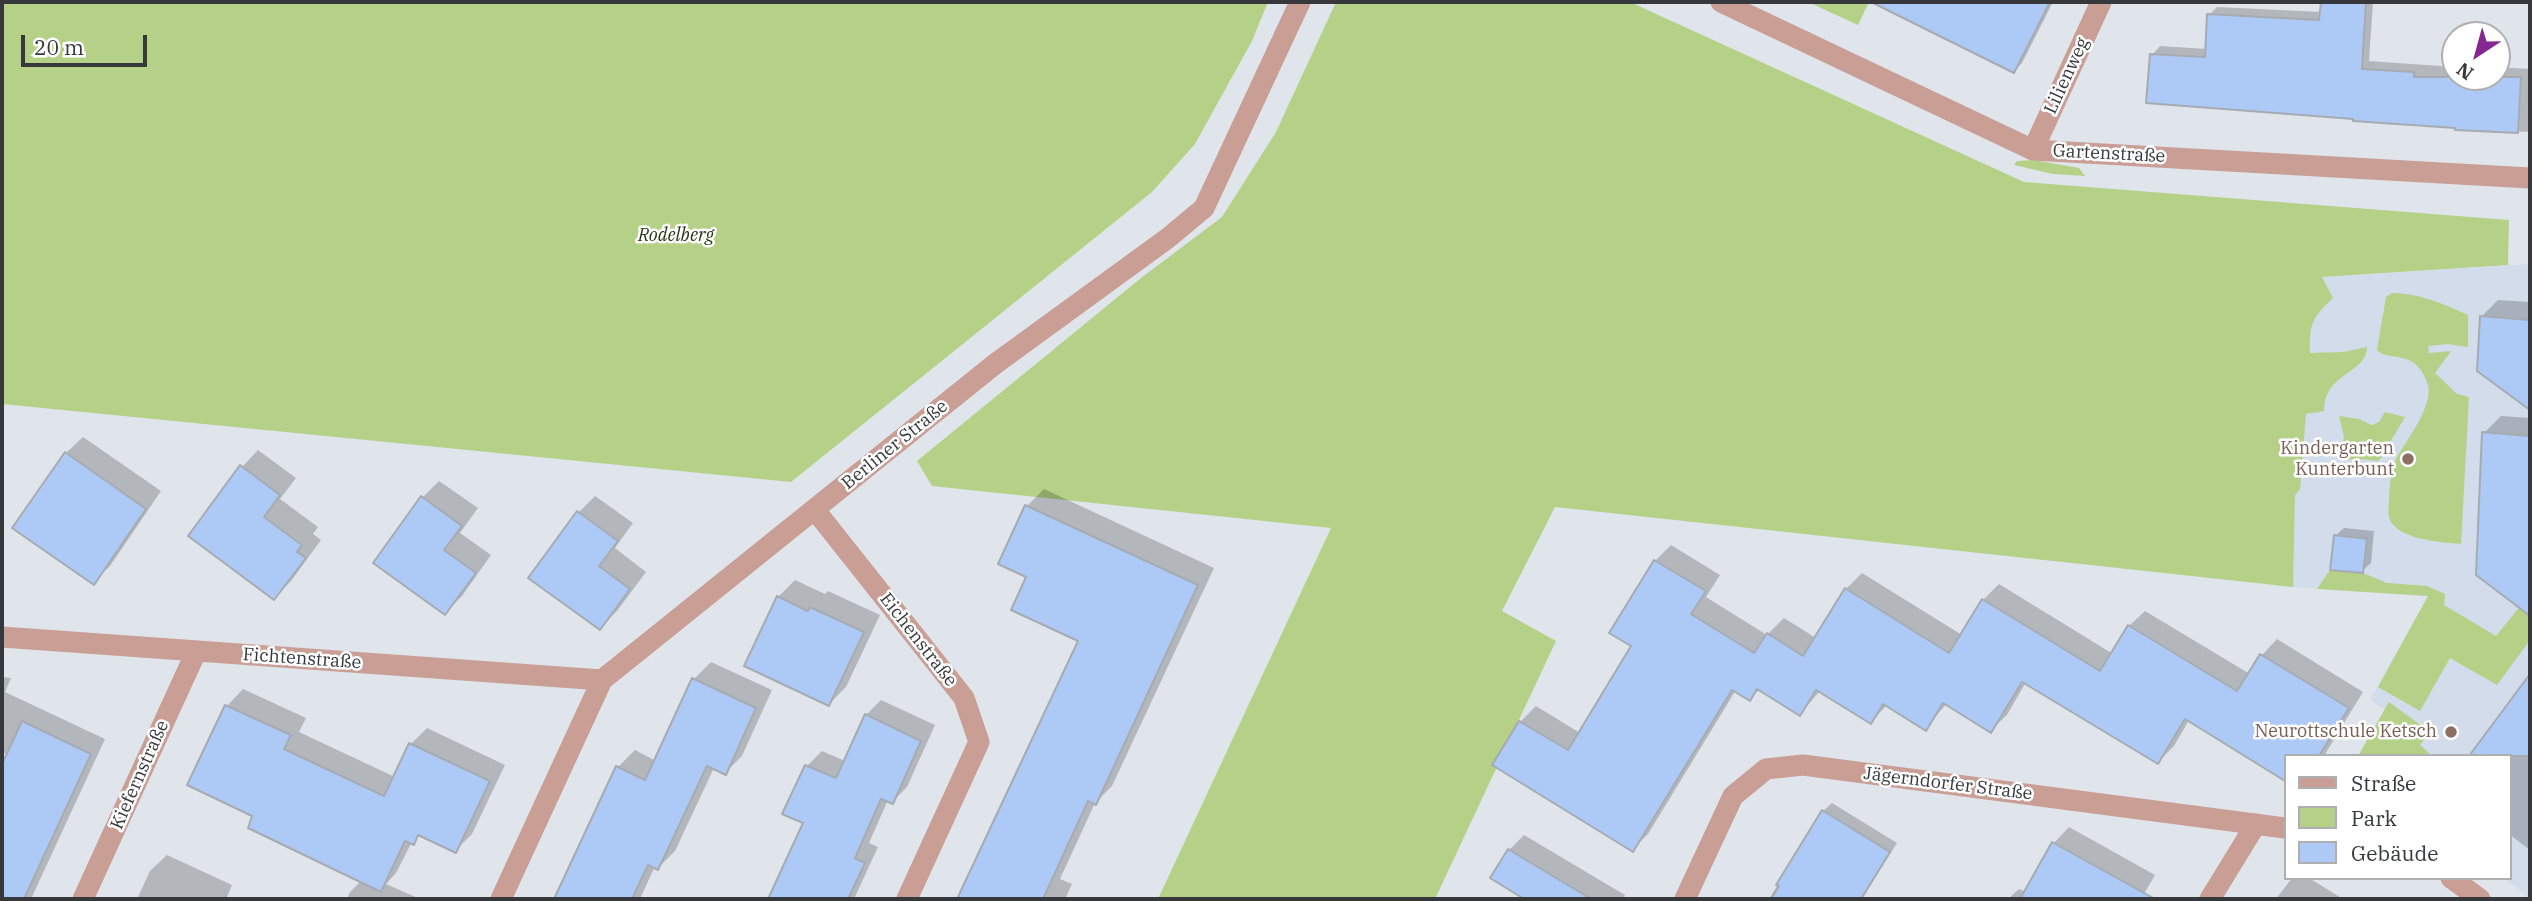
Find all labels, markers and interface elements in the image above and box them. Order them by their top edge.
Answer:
scale bar [24,21,150,65]
north arrow [2441,21,2511,91]
text: 20 m [34,33,84,61]
street label: Lilienweg [2040,34,2094,118]
text: N [2452,57,2478,85]
street label: Gartenstraße [2052,140,2166,168]
park label: Rodelberg [638,225,714,247]
street label: Berliner Straße [838,396,952,494]
place label: Kindergarten Kunterbunt [2280,438,2394,480]
marker: Kindergarten Kunterbunt [2400,451,2416,467]
street label: Eichenstraße [875,589,961,691]
street label: Fichtenstraße [242,644,362,674]
street label: Kiefernstraße [106,717,174,833]
place label: Neurottschule Ketsch [2254,721,2437,743]
marker: Neurottschule Ketsch [2443,724,2459,740]
legend [2284,754,2511,880]
street label: Jägerndorfer Straße [1862,763,2034,805]
text: Straße [2351,769,2416,797]
text: Park [2351,804,2397,832]
text: Gebäude [2351,839,2439,867]

